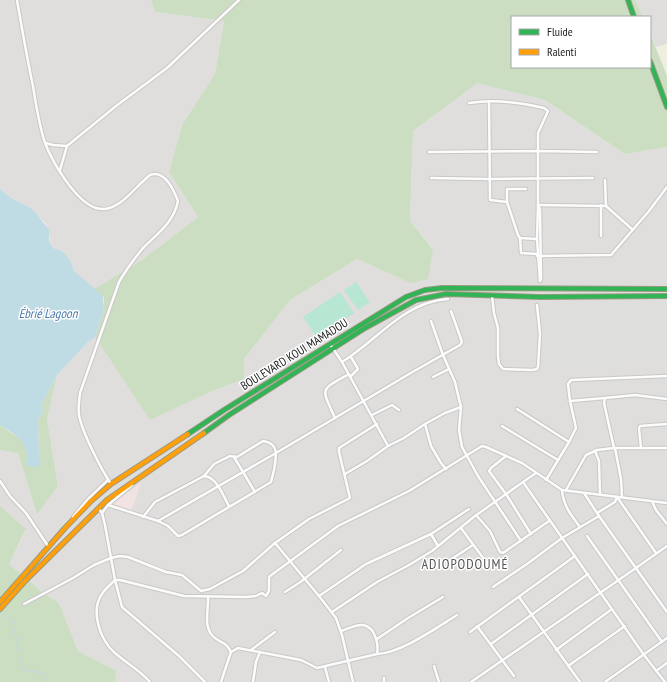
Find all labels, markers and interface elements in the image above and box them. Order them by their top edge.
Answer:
legend [511,16,651,68]
text: Fluide [547,24,573,39]
text: Ralenti [547,44,576,59]
water label: Ébrié Lagoon [19,305,79,322]
street label: BOULEVARD KOUI MAMADOU [238,315,350,393]
district label: ADIOPODOUMÉ [422,555,509,573]

